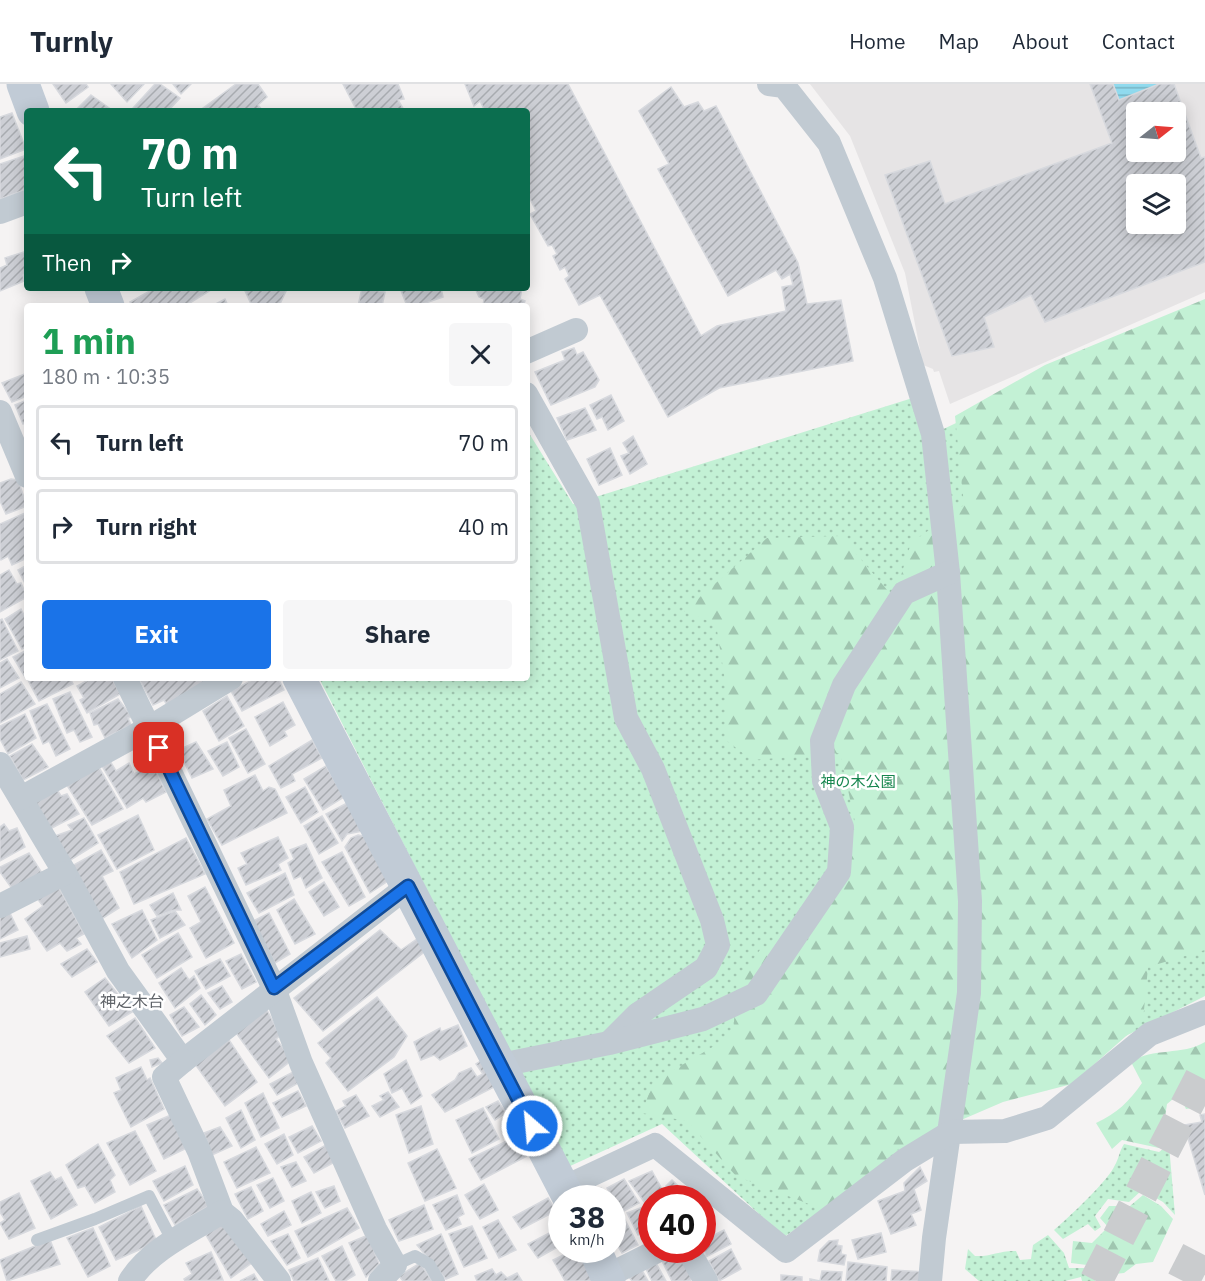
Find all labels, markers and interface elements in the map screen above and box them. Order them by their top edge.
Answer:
text: Turnly [30,23,113,60]
text: Home [849,27,906,55]
text: Map [939,27,979,55]
text: About [1012,27,1069,55]
text: Contact [1102,27,1175,55]
north arrow [1126,102,1186,162]
map controls [1126,102,1186,234]
text: 70 m [141,126,239,181]
icon: left [42,132,120,210]
button: layers [1126,174,1186,234]
text: Turn left [141,179,242,214]
icon: right [104,246,137,279]
text: Then [42,248,92,277]
text: 1 min [42,317,136,364]
button: close [449,323,512,386]
text: 180 m · 10:35 [42,363,170,390]
icon: left [45,426,78,459]
text: Turn left [96,428,184,457]
text: 70 m [458,428,509,457]
icon: right [45,510,78,543]
text: Turn right [96,512,197,541]
text: 40 m [458,512,509,541]
button: Exit [42,600,271,669]
button: Share [283,600,512,669]
pin [133,722,184,773]
icon: arrive [142,731,175,764]
park label: 神の木公園 [820,772,896,791]
district label: 神之木台 [100,991,164,1011]
position arrow [500,1094,564,1158]
speed limit sign: 40 [638,1185,716,1263]
text: 38 [569,1197,605,1236]
text: km/h [569,1230,605,1249]

